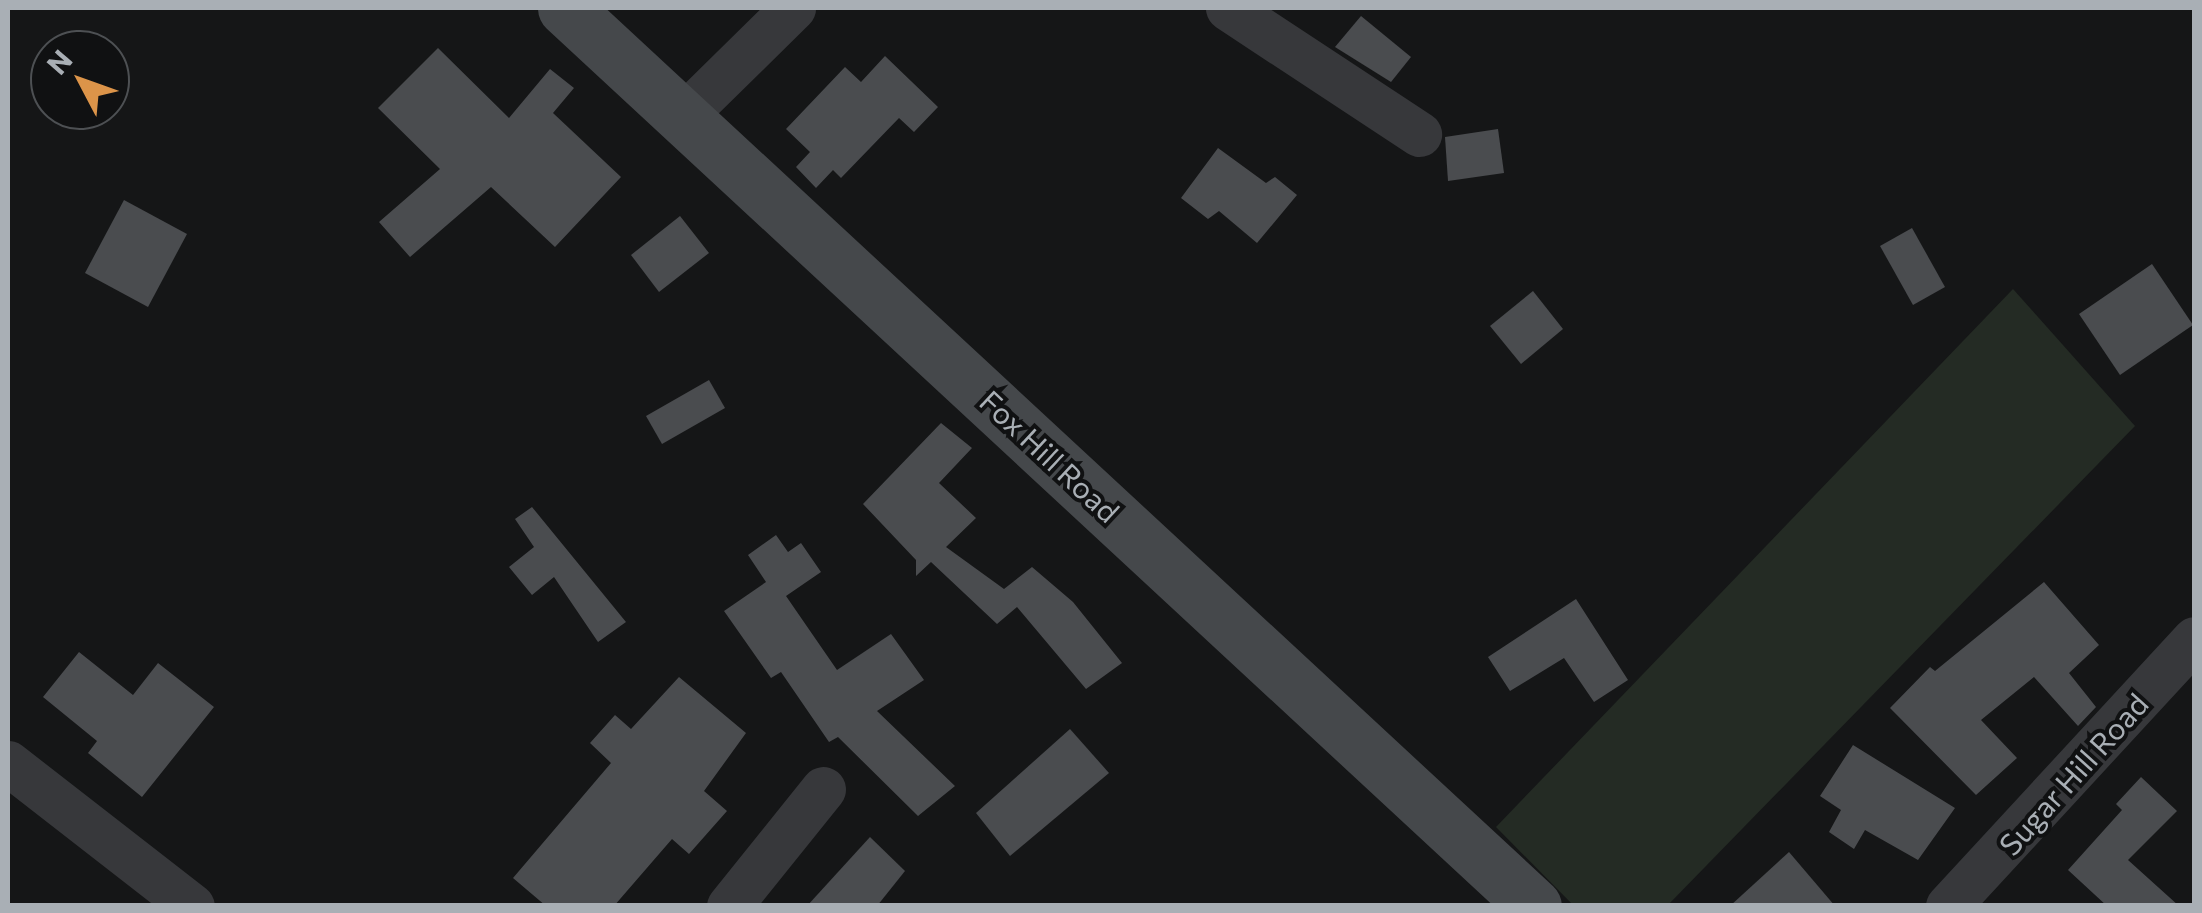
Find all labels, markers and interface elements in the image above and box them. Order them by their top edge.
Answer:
north arrow [30,30,130,130]
text: N [39,43,79,81]
street label: Fox Hill Road [973,383,1127,529]
street label: Sugar Hill Road [1991,686,2155,862]

